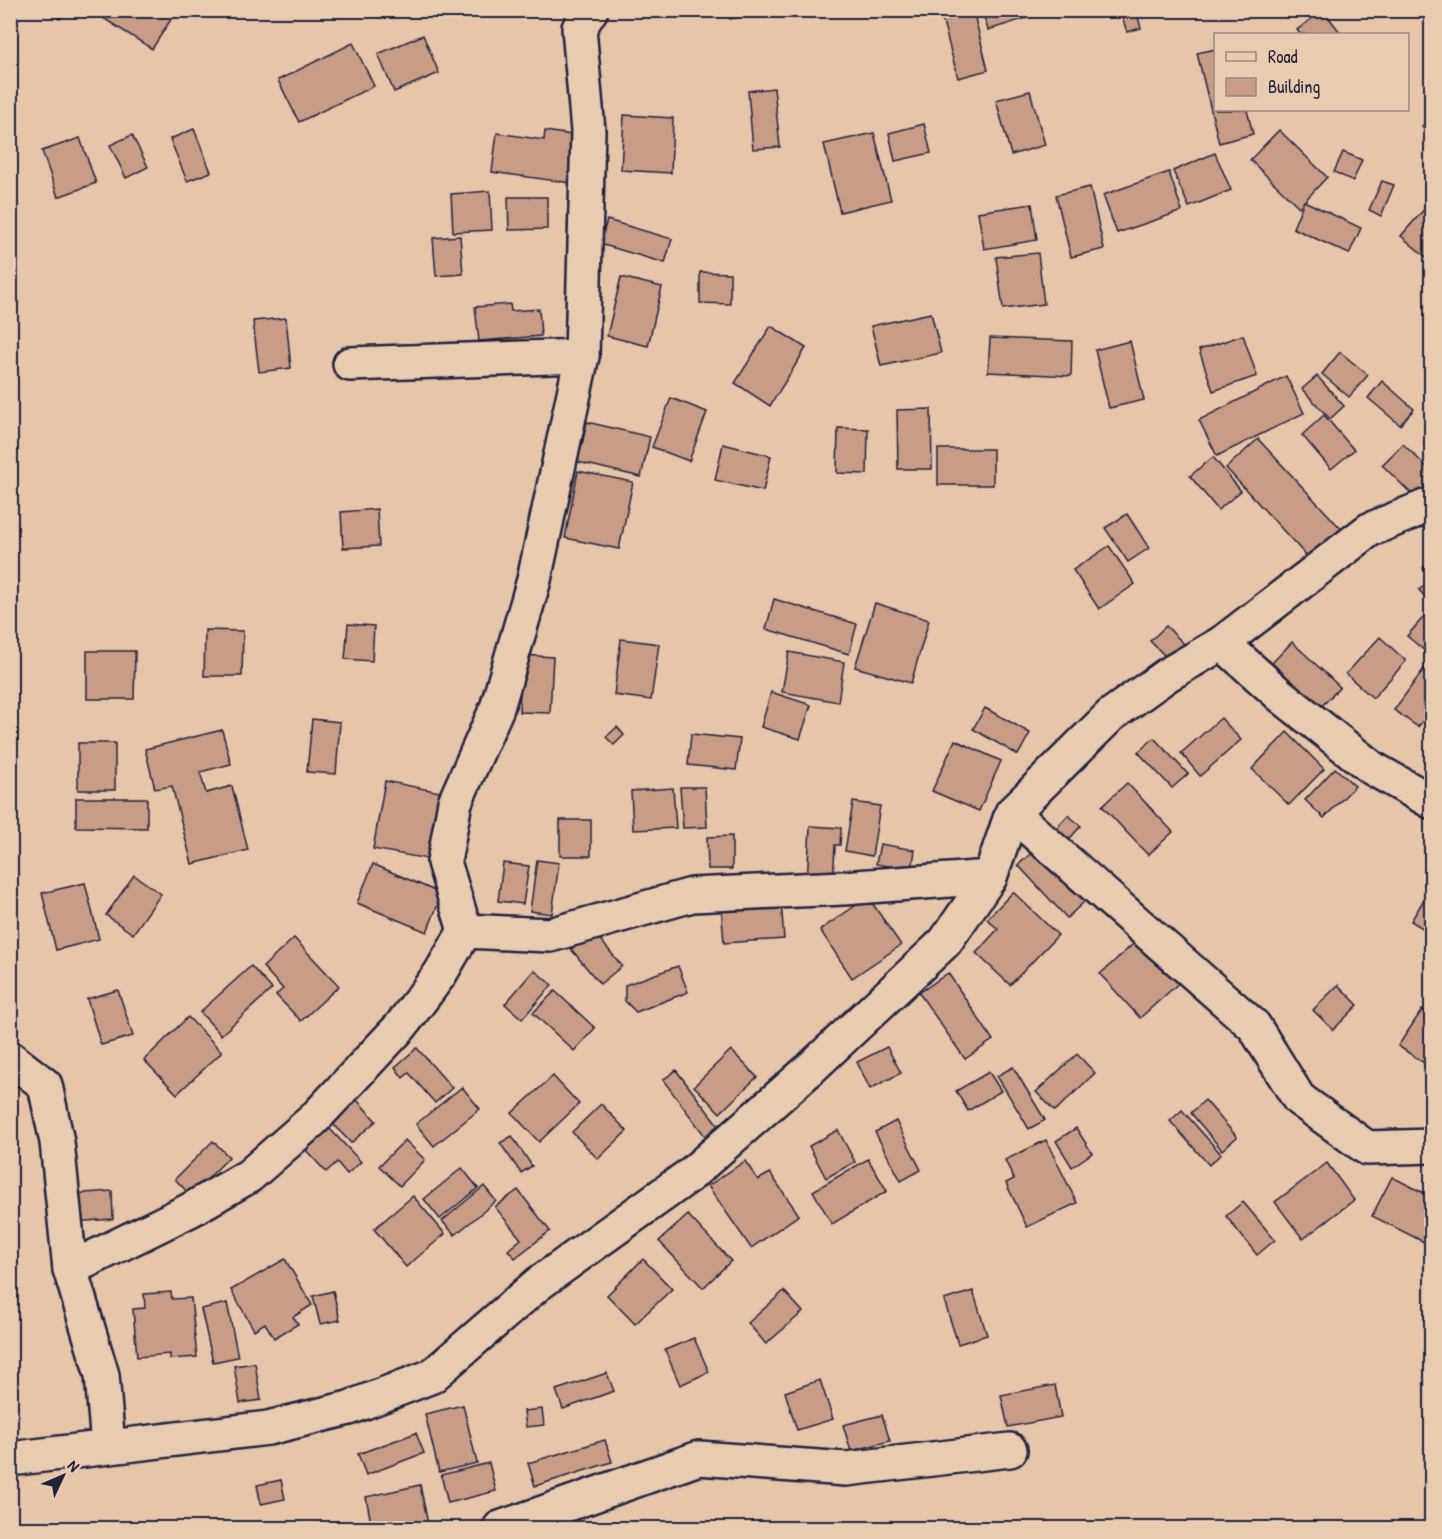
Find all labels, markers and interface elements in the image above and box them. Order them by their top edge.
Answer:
legend [1214,33,1409,111]
text: Road [1268,44,1298,69]
text: Building [1268,74,1320,99]
north arrow [33,1446,93,1506]
text: N [63,1455,85,1477]

